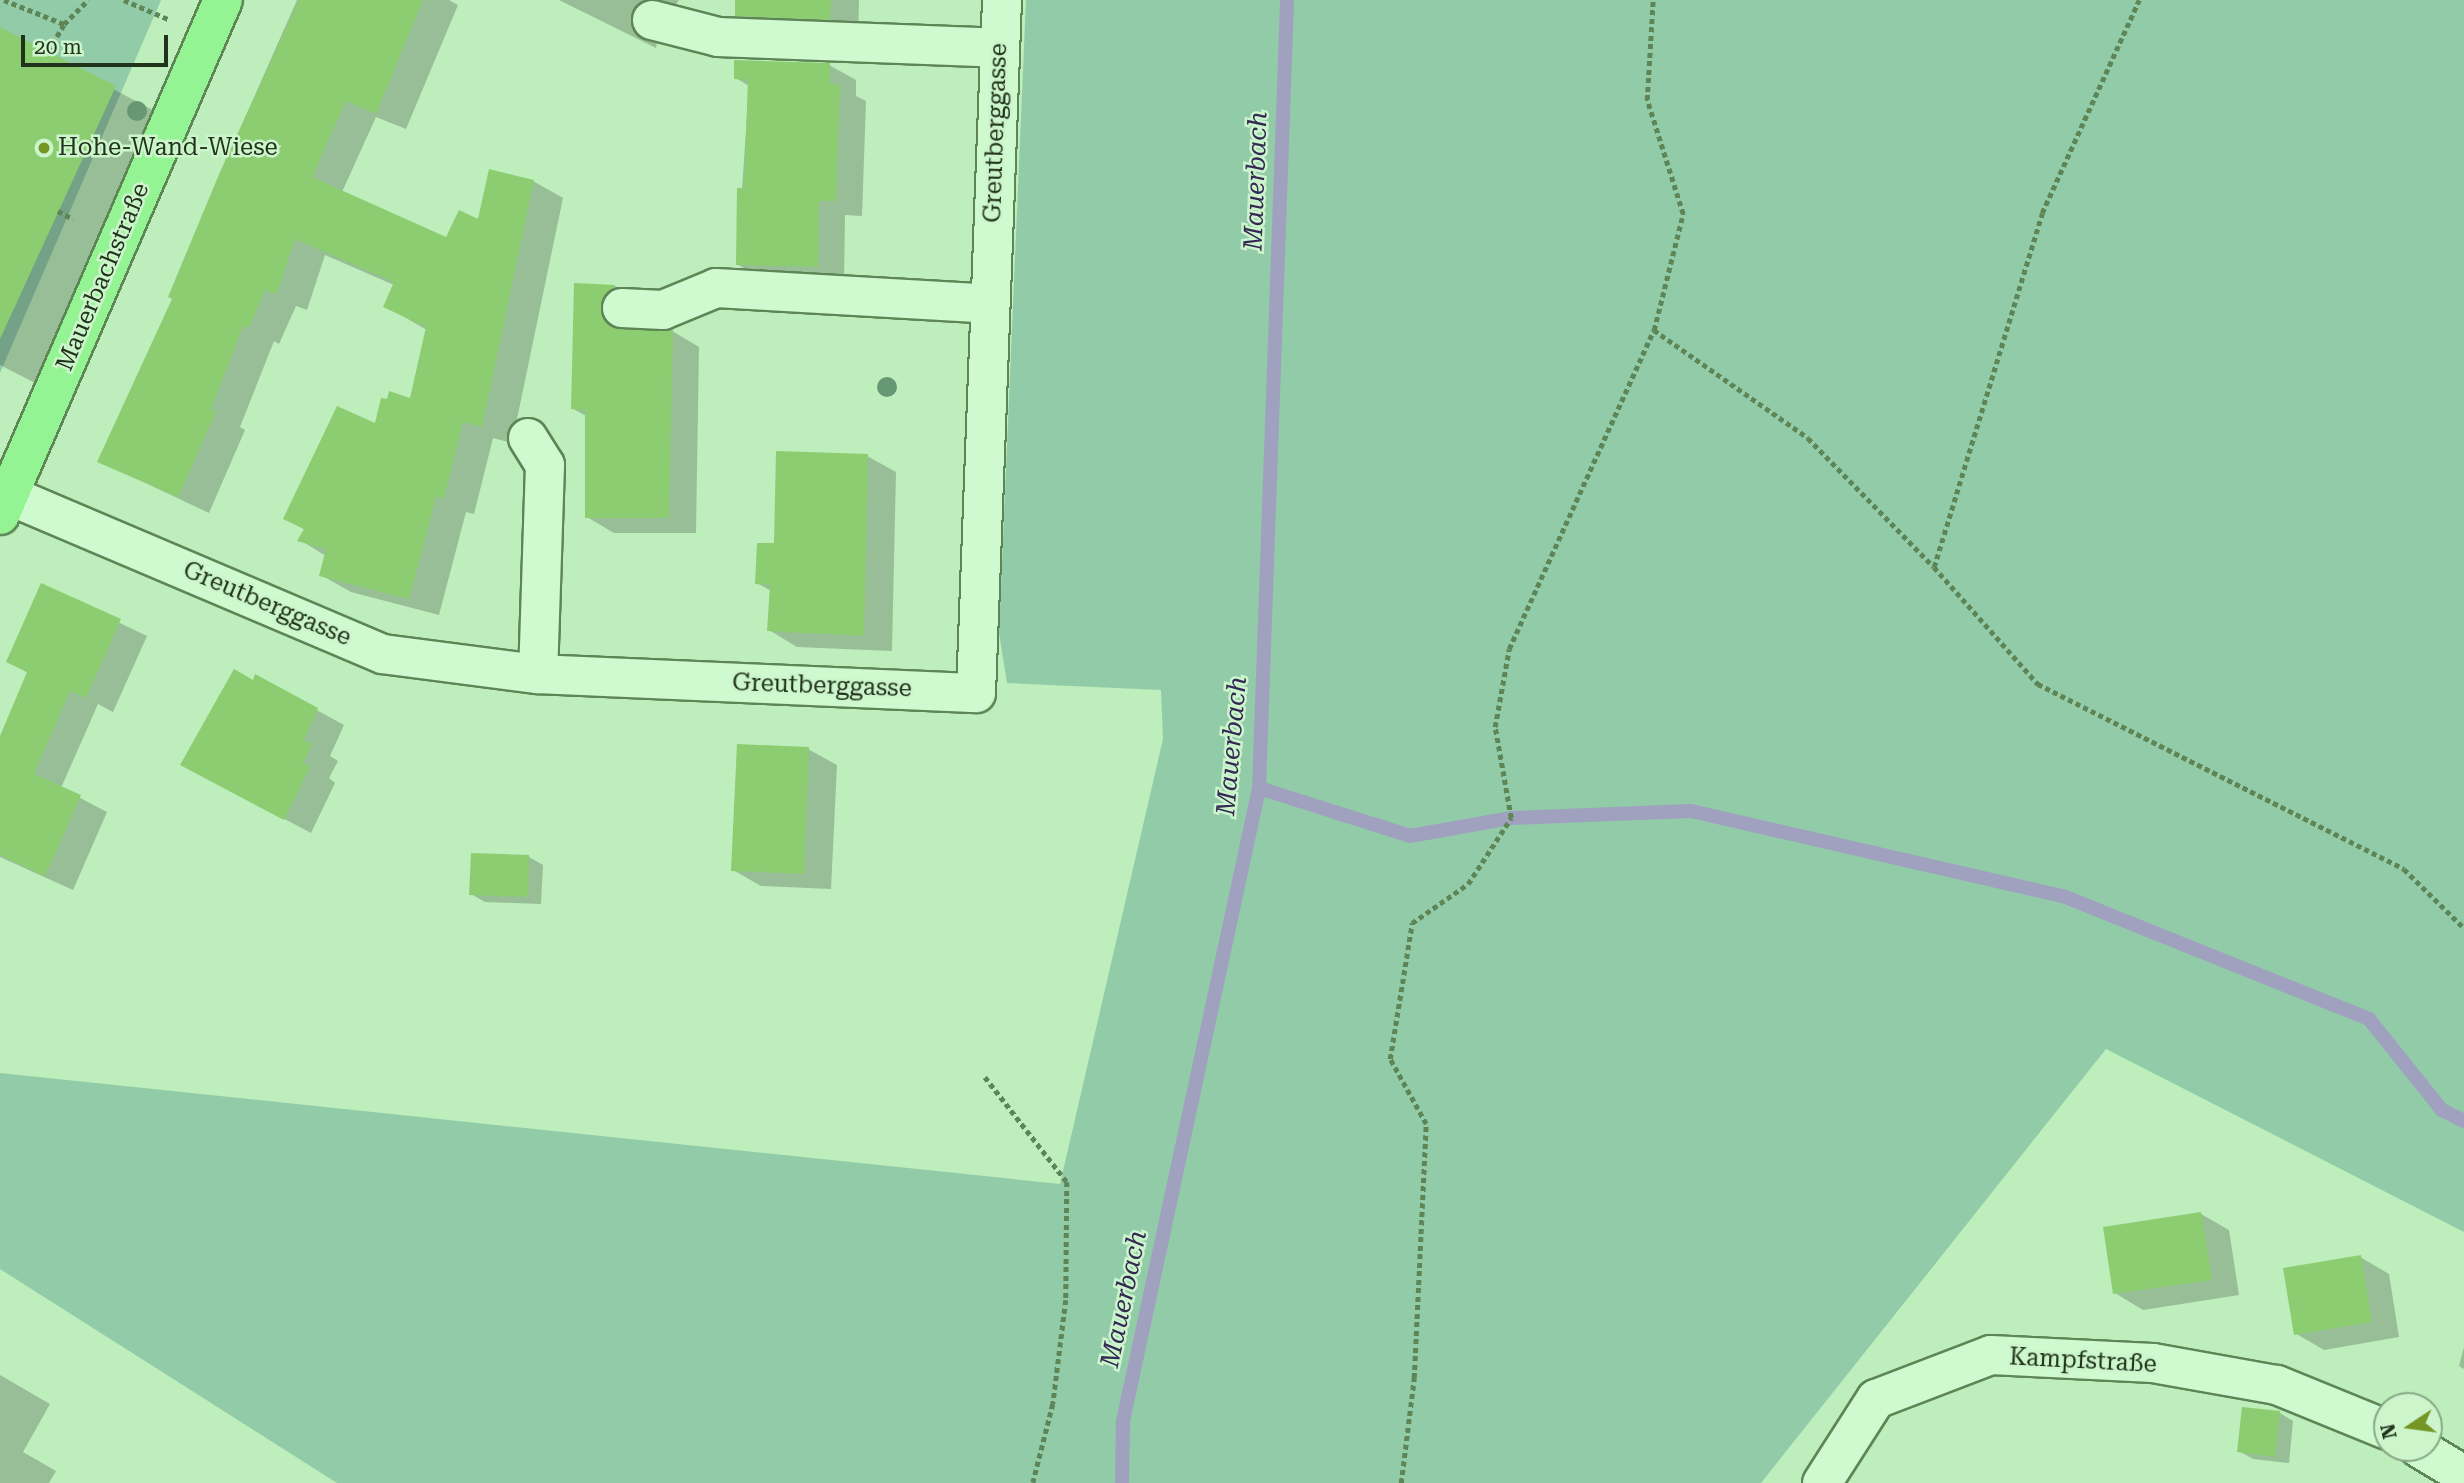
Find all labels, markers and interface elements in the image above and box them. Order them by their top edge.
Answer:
scale bar [24,21,172,65]
text: 20 m [34,35,82,59]
street label: Greutberggasse [978,43,1014,223]
water label: Mauerbach [1238,111,1274,251]
place label: Hohe-Wand-Wiese [58,134,278,162]
marker: Hohe-Wand-Wiese [36,140,52,156]
street label: Mauerbachstraße [50,179,156,375]
street label: Greutberggasse [179,556,355,652]
street label: Greutberggasse [732,668,912,704]
water label: Mauerbach [1210,675,1254,817]
water label: Mauerbach [1094,1228,1154,1370]
street label: Kampfstraße [2008,1343,2158,1379]
north arrow [2373,1392,2443,1462]
text: N [2376,1422,2402,1441]

